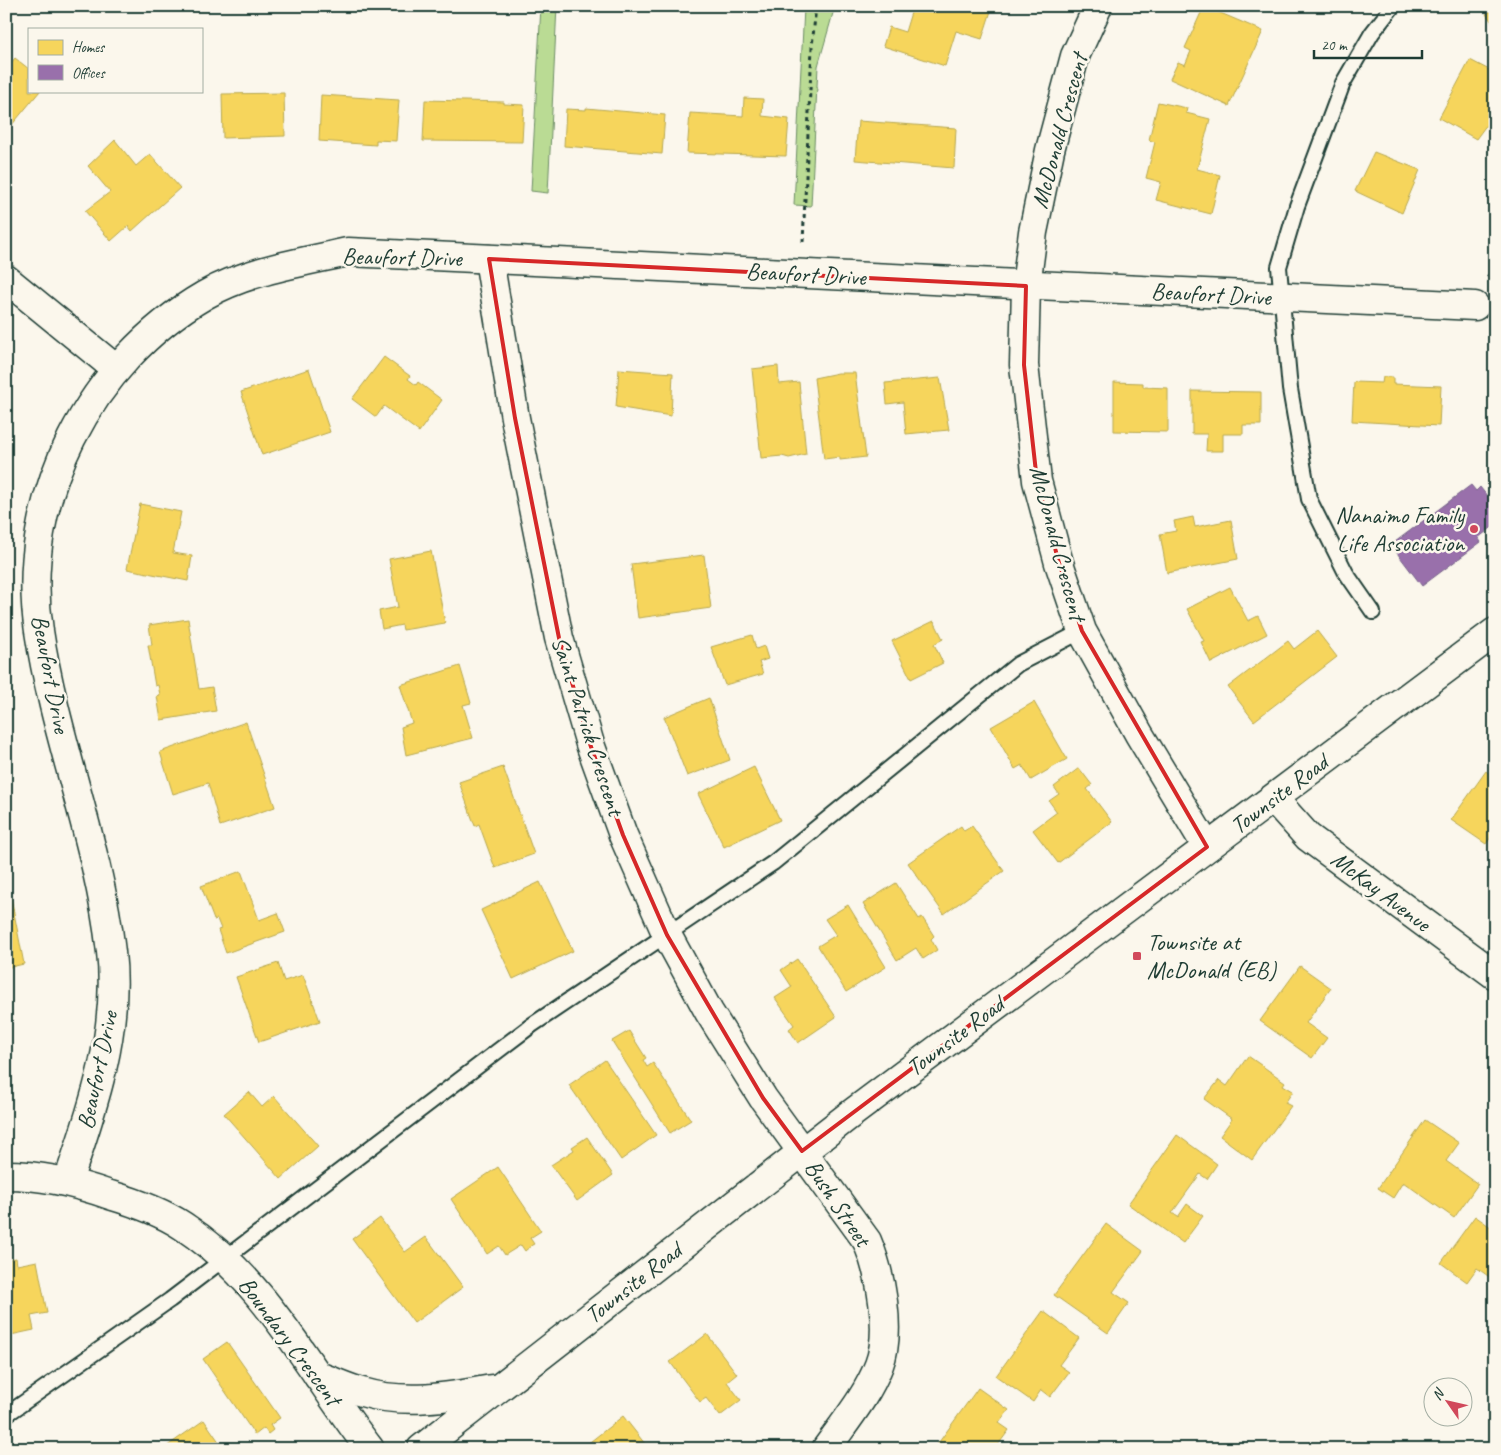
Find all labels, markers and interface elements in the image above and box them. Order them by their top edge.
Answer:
legend [28,28,202,92]
scale bar [1314,28,1421,60]
text: 20 m [1321,36,1348,55]
text: Homes [72,38,106,57]
street label: McDonald Crescent [1024,47,1095,212]
text: Offices [72,64,106,83]
street label: Beaufort Drive [342,241,464,273]
street label: Beaufort Drive [745,256,869,292]
street label: Beaufort Drive [1150,276,1274,312]
street label: McDonald Crescent [1023,462,1094,627]
place label: Nanaimo Family Life Association [1335,500,1466,558]
marker: Nanaimo Family Life Association [1468,523,1480,535]
street label: Beaufort Drive [25,612,78,738]
street label: Saint Patrick Crescent [545,633,632,821]
street label: Townsite Road [1224,745,1337,840]
street label: McKay Avenue [1325,844,1438,939]
place label: Townsite at McDonald (EB) [1147,927,1277,985]
marker: Townsite at McDonald (EB) [1131,950,1143,962]
street label: Townsite Road [900,987,1013,1082]
street label: Beaufort Drive [70,1006,125,1132]
street label: Bush Street [798,1154,879,1254]
street label: Townsite Road [579,1234,690,1330]
street label: Boundary Crescent [232,1271,350,1414]
north arrow [1424,1378,1474,1428]
text: N [1428,1385,1448,1403]

